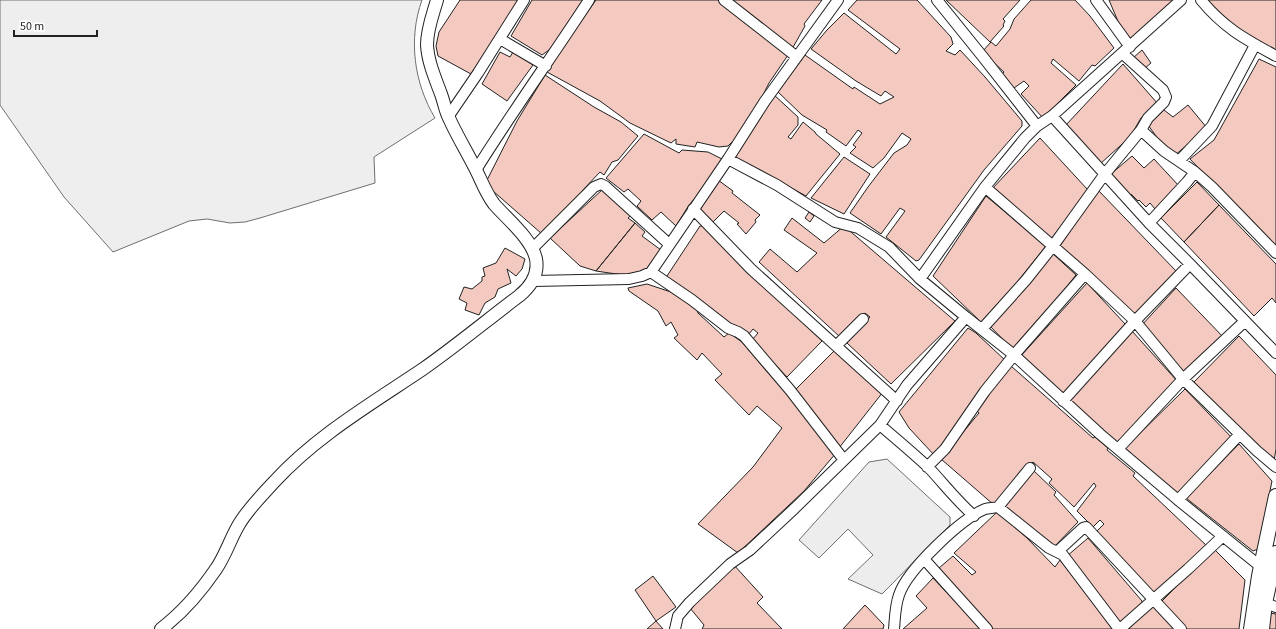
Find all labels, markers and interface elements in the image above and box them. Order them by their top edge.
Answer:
scale bar [14,12,97,38]
text: 50 m [20,18,44,35]

